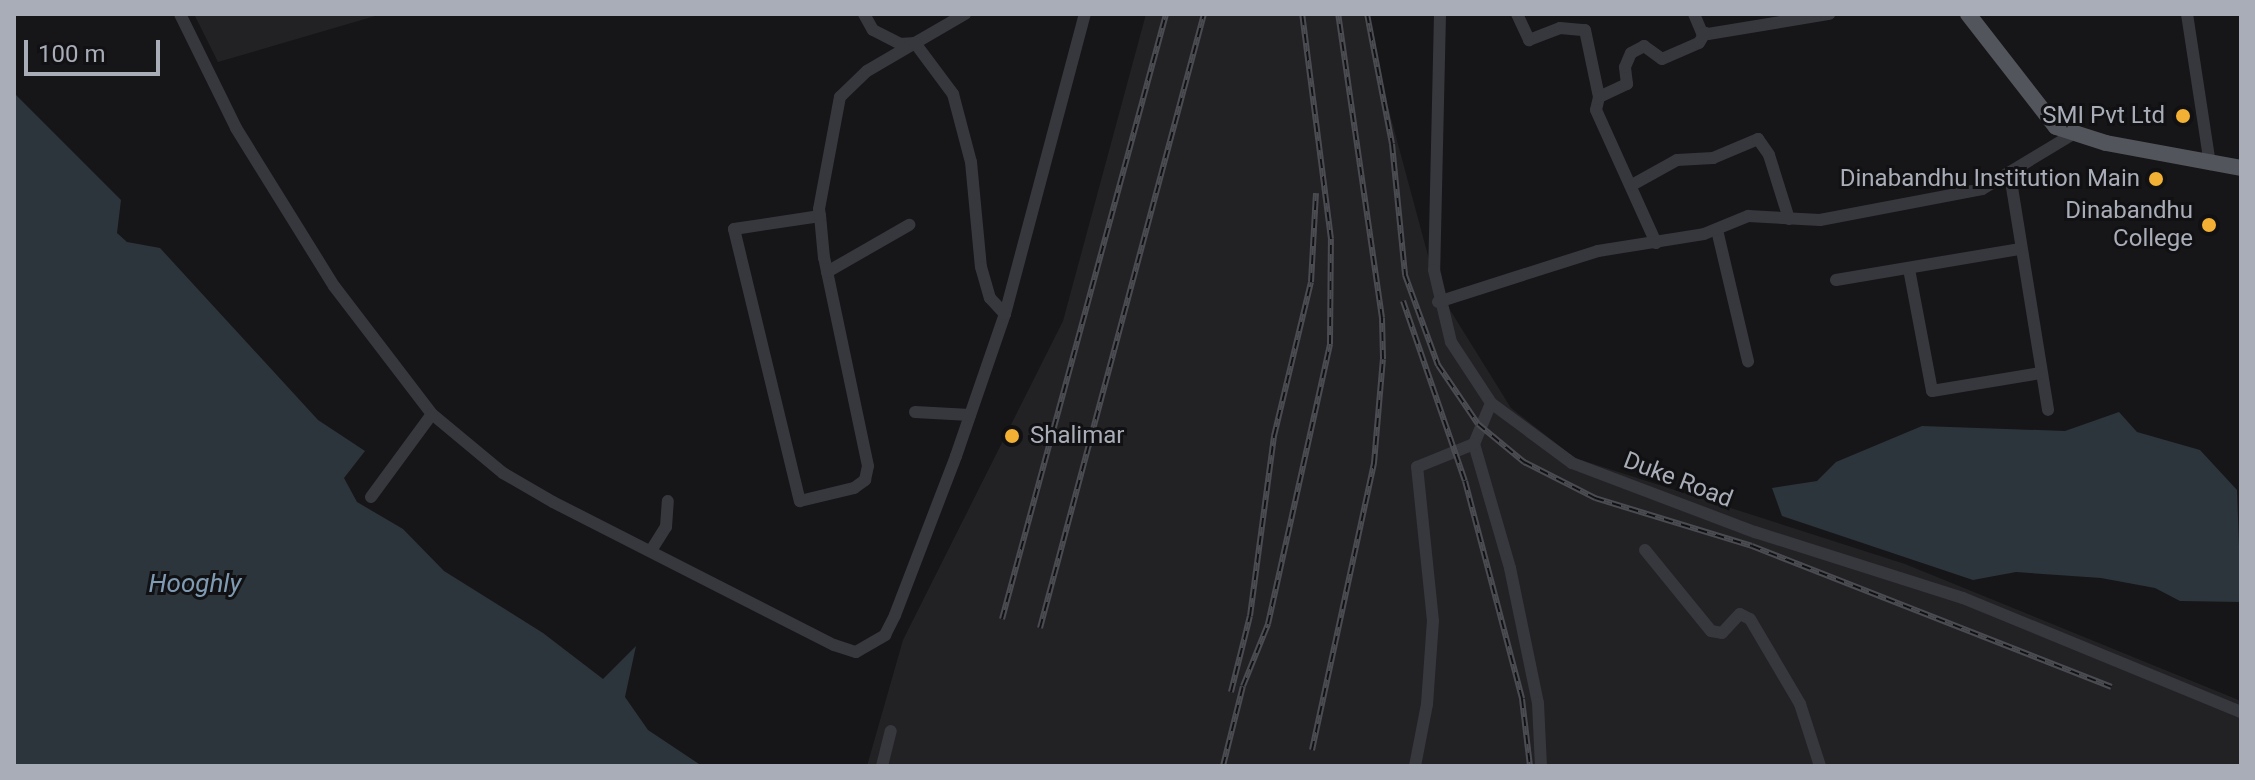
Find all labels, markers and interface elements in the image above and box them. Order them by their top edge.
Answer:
scale bar [28,24,164,74]
text: 100 m [38,40,105,68]
place label: SMI Pvt Ltd [2042,102,2165,130]
marker: SMI Pvt Ltd [2172,105,2194,127]
place label: Dinabandhu Institution Main [1840,165,2140,193]
marker: Dinabandhu Institution Main [2147,170,2165,188]
place label: Dinabandhu College [2065,197,2193,253]
marker: Dinabandhu College [2200,216,2218,234]
place label: Shalimar [1030,422,1124,450]
marker: Shalimar [1001,425,1023,447]
street label: Duke Road [1619,446,1737,514]
water label: Hooghly [149,568,241,600]

